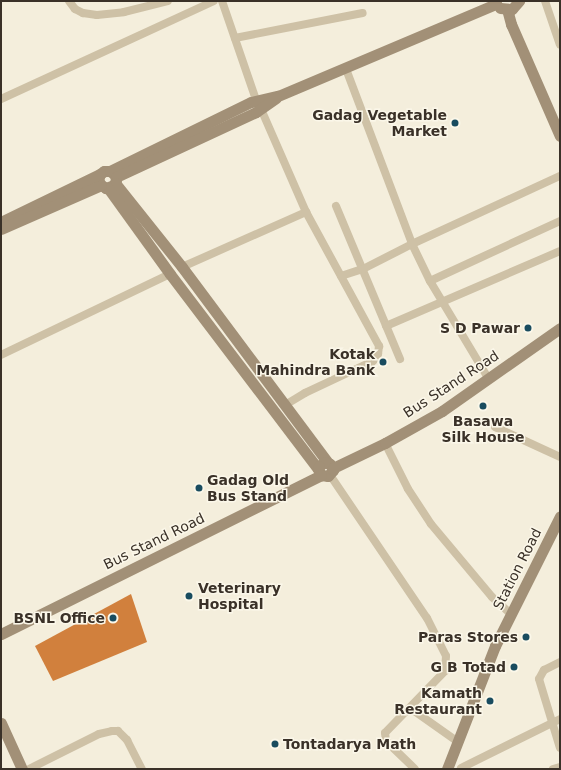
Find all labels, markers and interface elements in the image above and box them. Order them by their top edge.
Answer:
place label: Gadag Vegetable Market [312,107,447,140]
marker: Gadag Vegetable Market [450,118,460,128]
place label: S D Pawar [440,320,520,336]
marker: S D Pawar [523,323,533,333]
place label: Kotak Mahindra Bank [256,346,375,378]
street label: Bus Stand Road [400,347,502,421]
marker: Kotak Mahindra Bank [378,357,388,367]
marker: Basawa Silk House [478,401,488,411]
place label: Basawa Silk House [442,413,524,446]
place label: Gadag Old Bus Stand [207,472,289,504]
marker: Gadag Old Bus Stand [194,483,204,493]
street label: Bus Stand Road [101,509,207,573]
street label: Station Road [489,525,545,613]
place label: Veterinary Hospital [198,580,281,612]
marker: Veterinary Hospital [183,590,195,602]
place label: BSNL Office [13,610,105,626]
marker: BSNL Office [108,613,118,623]
place label: Paras Stores [418,629,518,645]
marker: Paras Stores [521,632,531,642]
place label: G B Totad [431,659,506,675]
marker: G B Totad [509,662,519,672]
place label: Kamath Restaurant [394,685,482,718]
marker: Kamath Restaurant [485,696,495,706]
place label: Tontadarya Math [283,736,416,752]
marker: Tontadarya Math [270,739,280,749]

